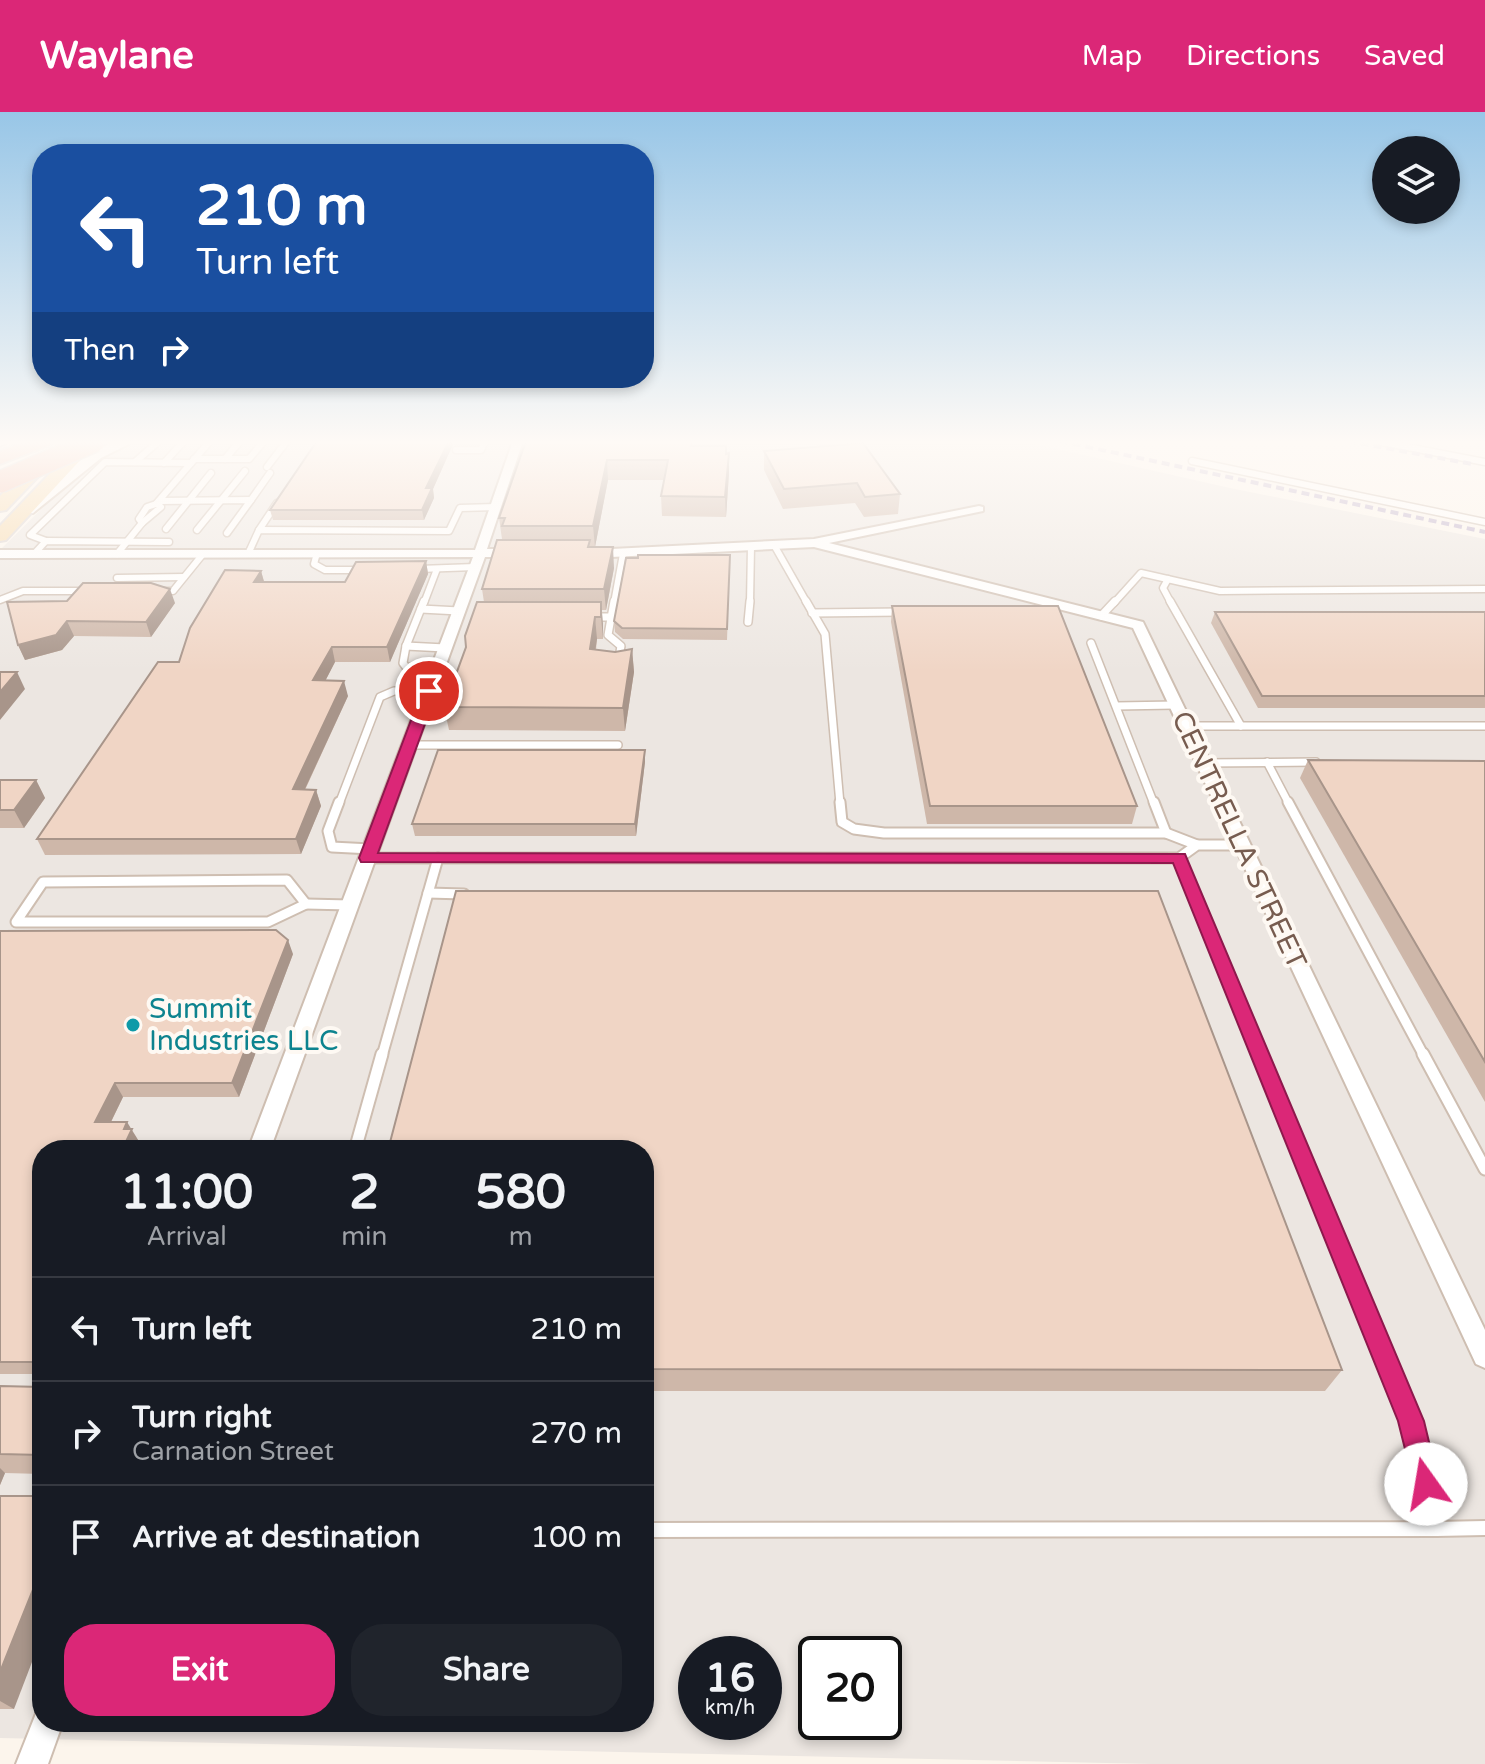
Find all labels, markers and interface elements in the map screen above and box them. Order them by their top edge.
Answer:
text: Waylane [40,33,194,79]
text: Map [1082,39,1142,73]
text: Directions [1186,39,1320,73]
text: Saved [1364,39,1445,73]
map controls [1372,136,1460,224]
button: layers [1372,136,1460,224]
text: 210 m [196,173,367,240]
icon: left [64,176,168,280]
text: Turn left [196,241,339,284]
icon: right [152,328,196,372]
text: Then [64,332,136,369]
pin [395,657,463,725]
icon: arrive [407,669,451,713]
street label: CENTRELLA STREET [1164,706,1314,974]
place label: Summit Industries LLC [149,992,338,1058]
marker: Summit Industries LLC [124,1016,142,1034]
text: 11:00 [120,1164,253,1222]
text: 2 [349,1164,379,1222]
text: 580 [475,1164,566,1222]
text: Arrival [146,1221,227,1252]
text: min [341,1221,387,1252]
text: m [509,1221,533,1252]
icon: left [64,1307,108,1351]
text: Turn left [132,1311,251,1348]
text: 210 m [530,1311,622,1348]
text: Turn right [132,1399,272,1436]
icon: right [64,1411,108,1455]
text: 270 m [530,1415,622,1452]
text: Carnation Street [132,1436,334,1467]
position arrow [1384,1442,1468,1526]
icon: arrive [64,1515,108,1559]
text: Arrive at destination [132,1519,420,1556]
text: 100 m [530,1519,622,1556]
button: Exit [64,1624,335,1716]
button: Share [351,1624,622,1716]
speed limit sign: 20 [798,1636,902,1740]
text: 16 [705,1654,755,1702]
text: km/h [705,1696,755,1720]

